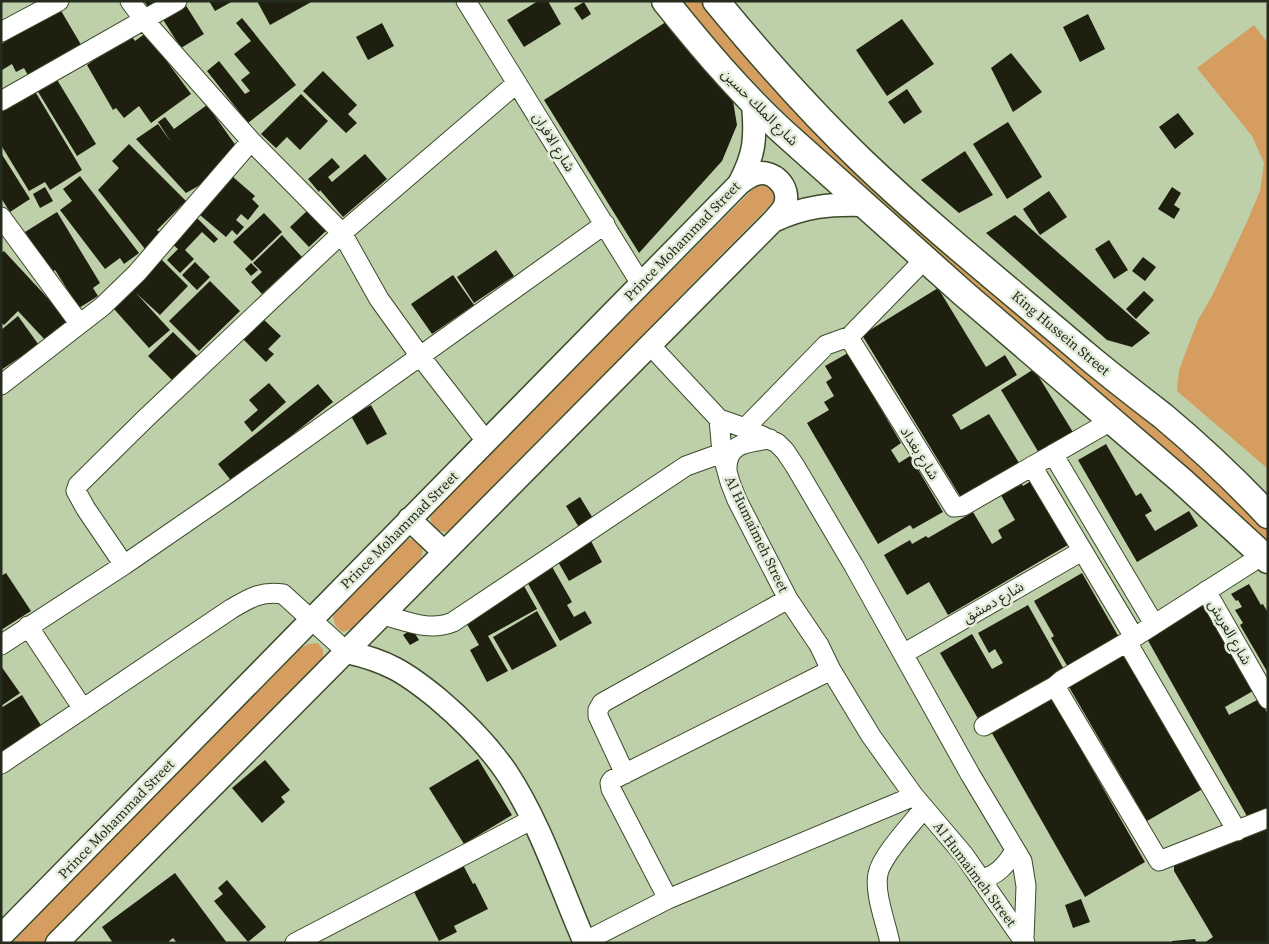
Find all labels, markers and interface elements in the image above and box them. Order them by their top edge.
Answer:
street label: شارع الملك حسين [716,64,803,151]
street label: شارع الافران [527,109,580,176]
street label: Prince Mohammad Street [620,177,745,305]
street label: King Hussein Street [1008,286,1115,380]
street label: شارع بغداد [895,423,944,484]
street label: Prince Mohammad Street [336,466,463,593]
street label: Al Humaimeh Street [720,473,794,596]
street label: شارع دمشق [959,576,1028,628]
street label: شارع العريش [1203,596,1257,669]
street label: Prince Mohammad Street [54,755,179,883]
street label: Al Humaimeh Street [929,817,1021,931]

